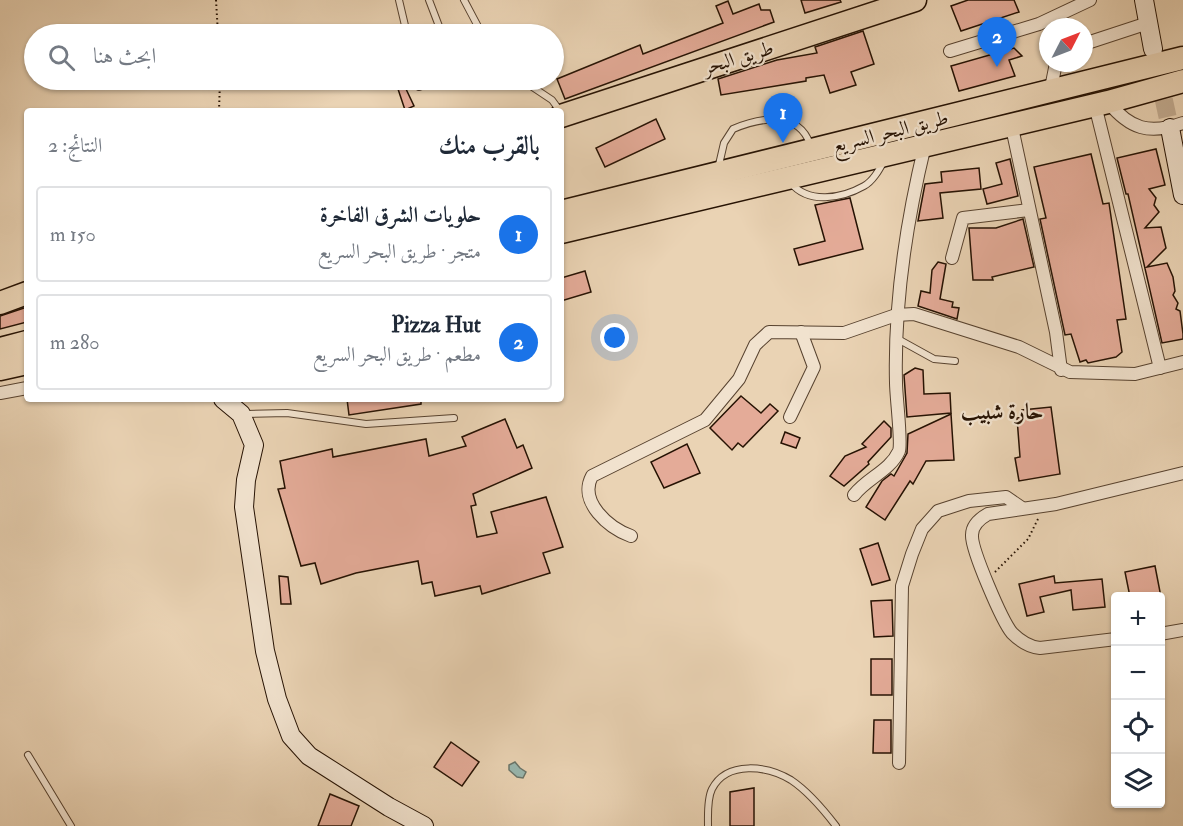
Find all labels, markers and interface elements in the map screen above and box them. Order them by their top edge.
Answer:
pin: 2 [978,17,1016,67]
north arrow [1039,18,1093,72]
search box [24,24,564,90]
street label: طريق البحر [698,35,777,81]
icon: search [45,41,78,74]
text: ابحث هنا [93,42,156,70]
pin: 1 [764,94,802,143]
street label: طريق البحر السريع [829,105,952,163]
text: بالقرب منك [438,130,540,162]
text: النتائج: 2 [48,133,102,158]
text: حلويات الشرق الفاخرة [320,201,481,229]
text: 150 m [50,222,96,247]
text: 1 [515,222,522,247]
text: متجر · طريق البحر السريع [318,239,481,264]
text: Pizza Hut [391,311,481,339]
your location [600,323,629,352]
text: 280 m [50,330,100,355]
text: 2 [513,330,524,355]
text: مطعم · طريق البحر السريع [313,342,481,367]
district label: حارة شبيب [961,398,1043,426]
map controls [1111,592,1165,808]
button: + [1111,592,1165,646]
button: − [1111,646,1165,700]
button: locate [1111,700,1165,754]
button: layers [1111,754,1165,808]

